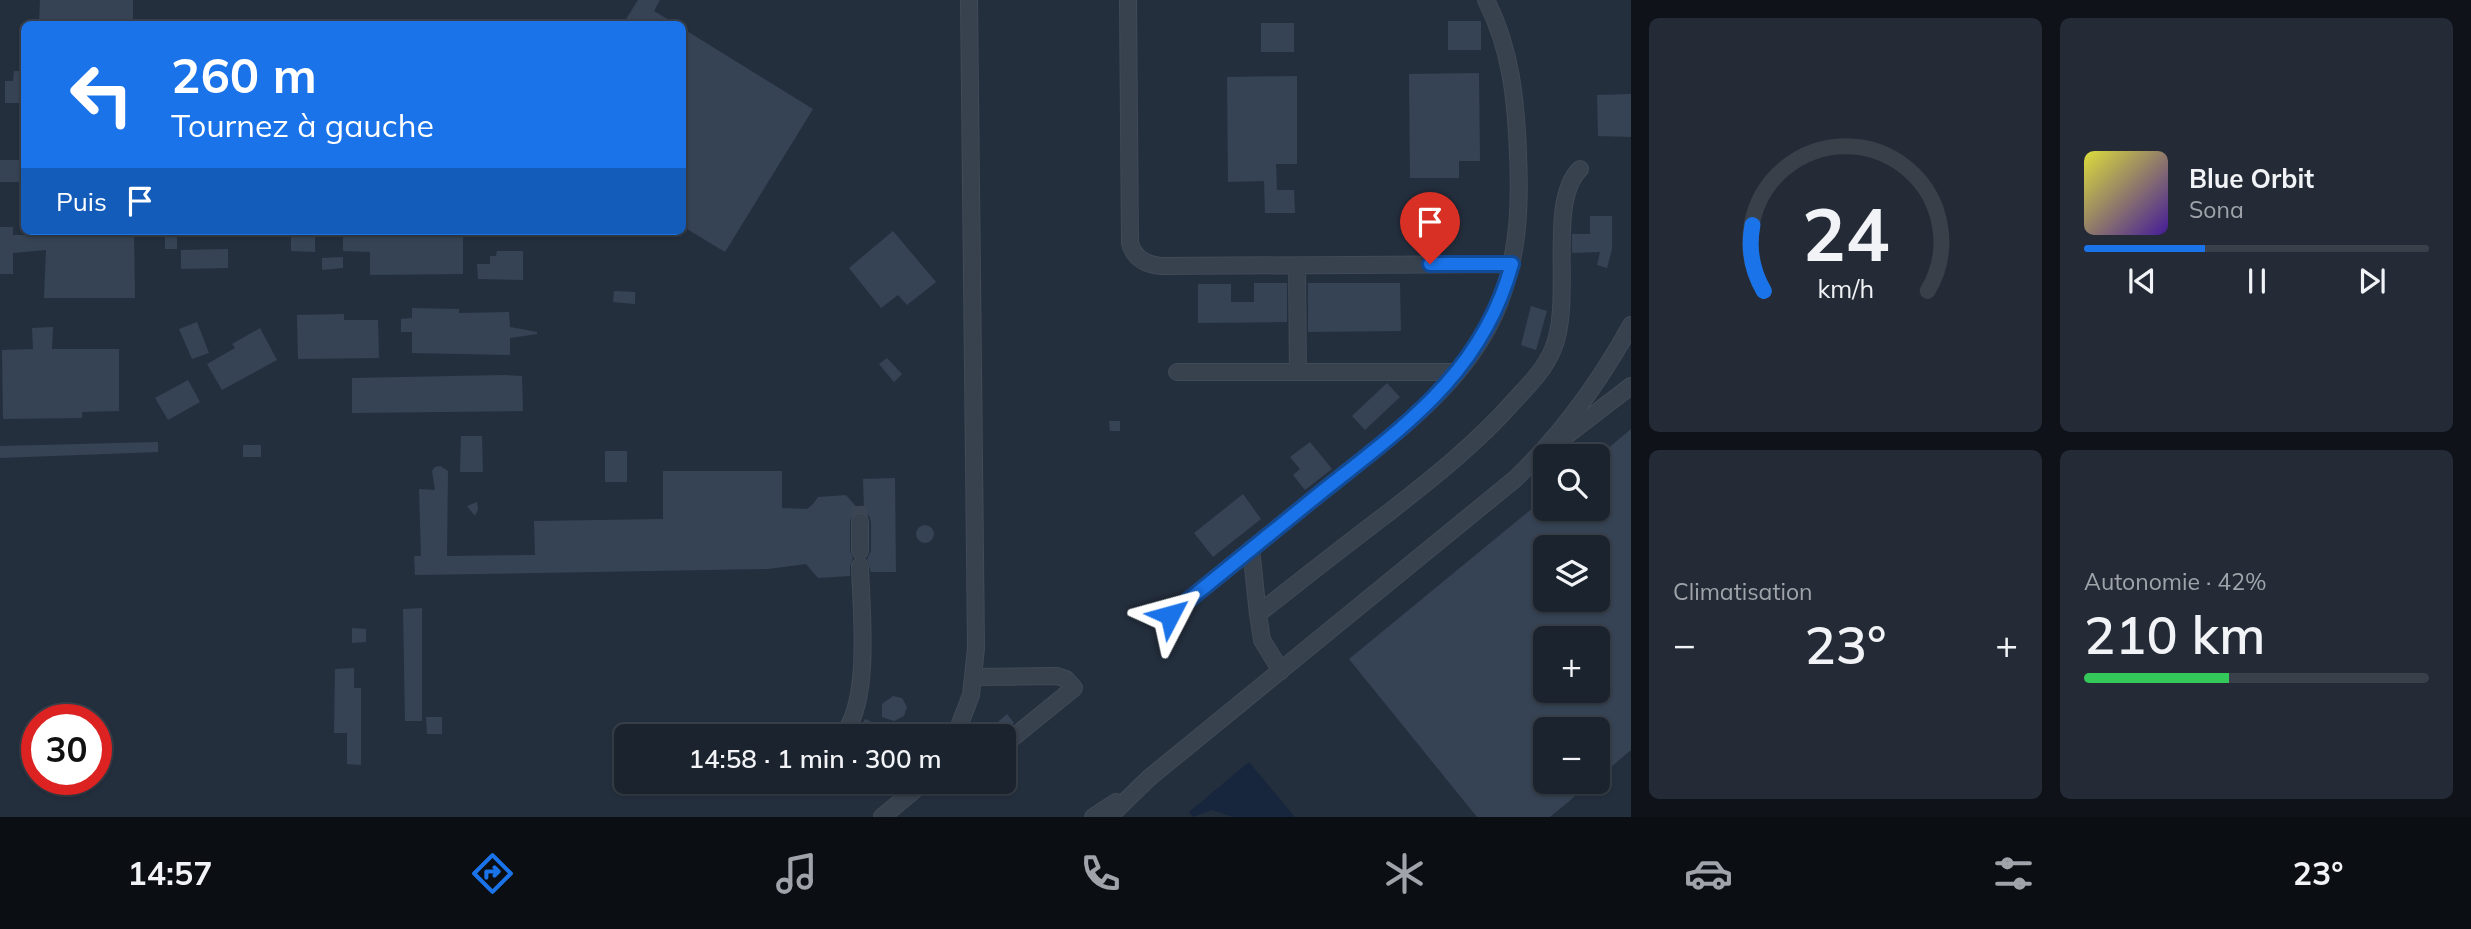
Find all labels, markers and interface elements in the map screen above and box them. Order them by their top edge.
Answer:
text: 260 m [171,44,317,105]
icon: left [56,49,147,140]
text: Tournez à gauche [171,105,434,145]
text: Blue Orbit [2189,162,2314,195]
icon: arrive [121,182,159,220]
text: Puis [56,185,107,218]
text: 24 [1802,189,1889,280]
pin [1400,192,1460,264]
text: Sona [2189,195,2244,224]
icon: arrive [1411,203,1449,241]
icon: previous [2123,262,2161,300]
icon: pause [2238,262,2276,300]
icon: next [2353,262,2391,300]
text: km/h [1817,273,1874,304]
map controls [1533,444,1610,794]
button: search [1533,444,1610,521]
button: layers [1533,535,1610,612]
text: Autonomie · 42% [2084,567,2267,596]
text: Climatisation [1673,577,1813,606]
position arrow [1133,578,1207,652]
text: 210 km [2084,602,2265,667]
text: 23° [1805,612,1886,677]
text: − [1673,620,1696,668]
text: + [1995,620,2018,668]
button: + [1533,626,1610,703]
speed limit sign: 30 [21,704,112,795]
button: − [1533,717,1610,794]
text: 14:58 · 1 min · 300 m [688,742,942,775]
icon: directions [468,849,517,898]
icon: music [772,849,821,898]
icon: phone [1076,849,1125,898]
icon: climate [1380,849,1429,898]
icon: car [1684,849,1733,898]
icon: filters [1989,849,2038,898]
text: 14:57 [128,853,212,893]
text: 23° [2293,853,2343,893]

